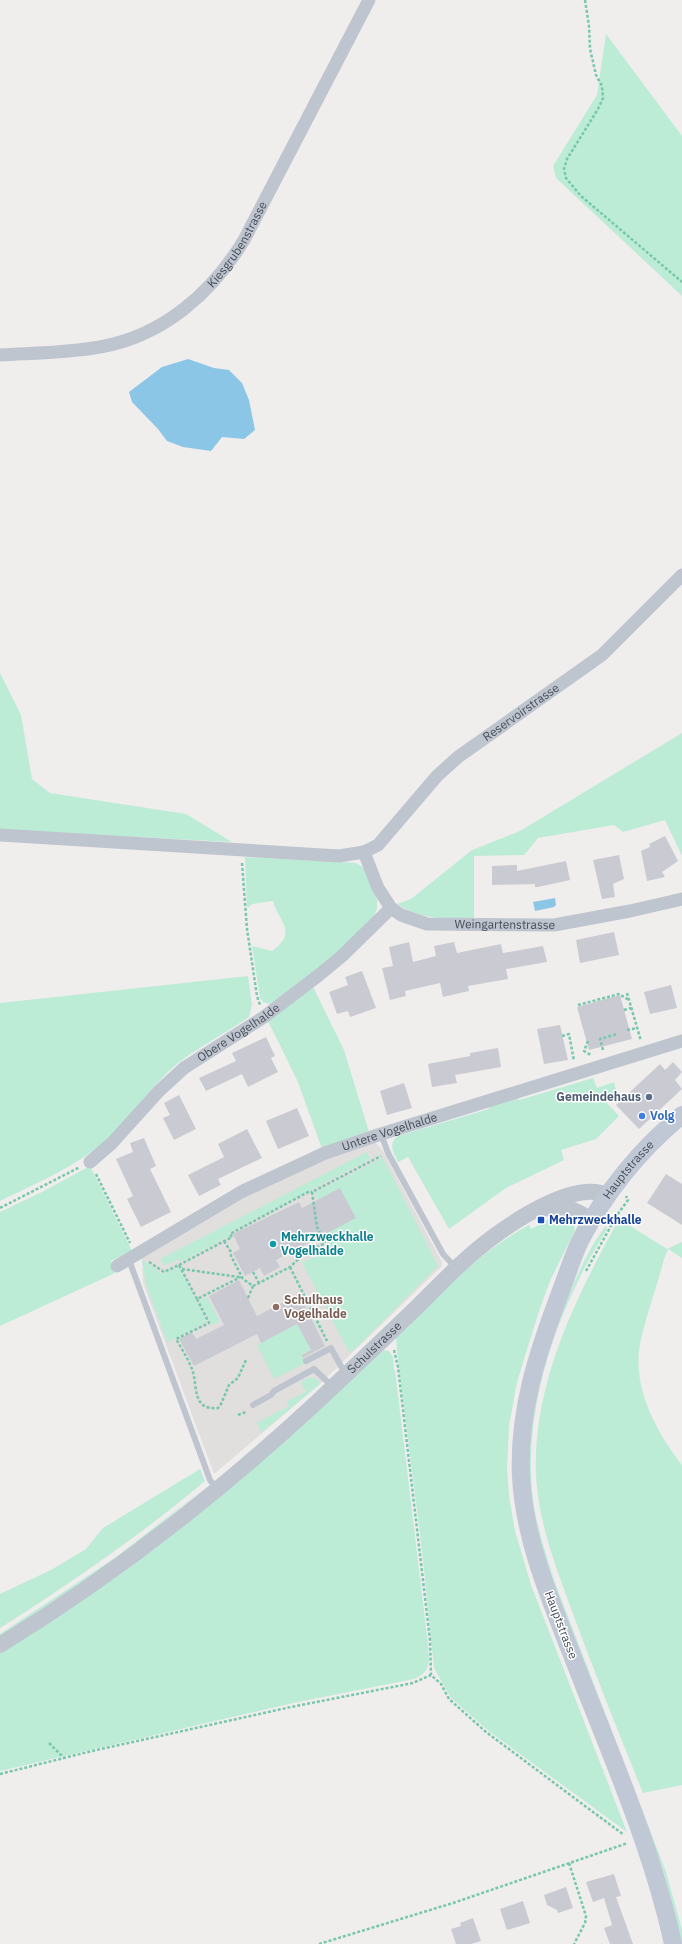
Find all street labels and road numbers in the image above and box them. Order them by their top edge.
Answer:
street label: Kiesgrubenstrasse [204,198,270,290]
street label: Reservoirstrasse [480,680,562,744]
street label: Weingartenstrasse [454,916,556,932]
street label: Obere Vogelhalde [194,1000,283,1065]
street label: Untere Vogelhalde [340,1109,439,1154]
street label: Hauptstrasse [599,1137,657,1202]
street label: Schulstrasse [344,1318,405,1377]
street label: Hauptstrasse [542,1589,581,1661]

